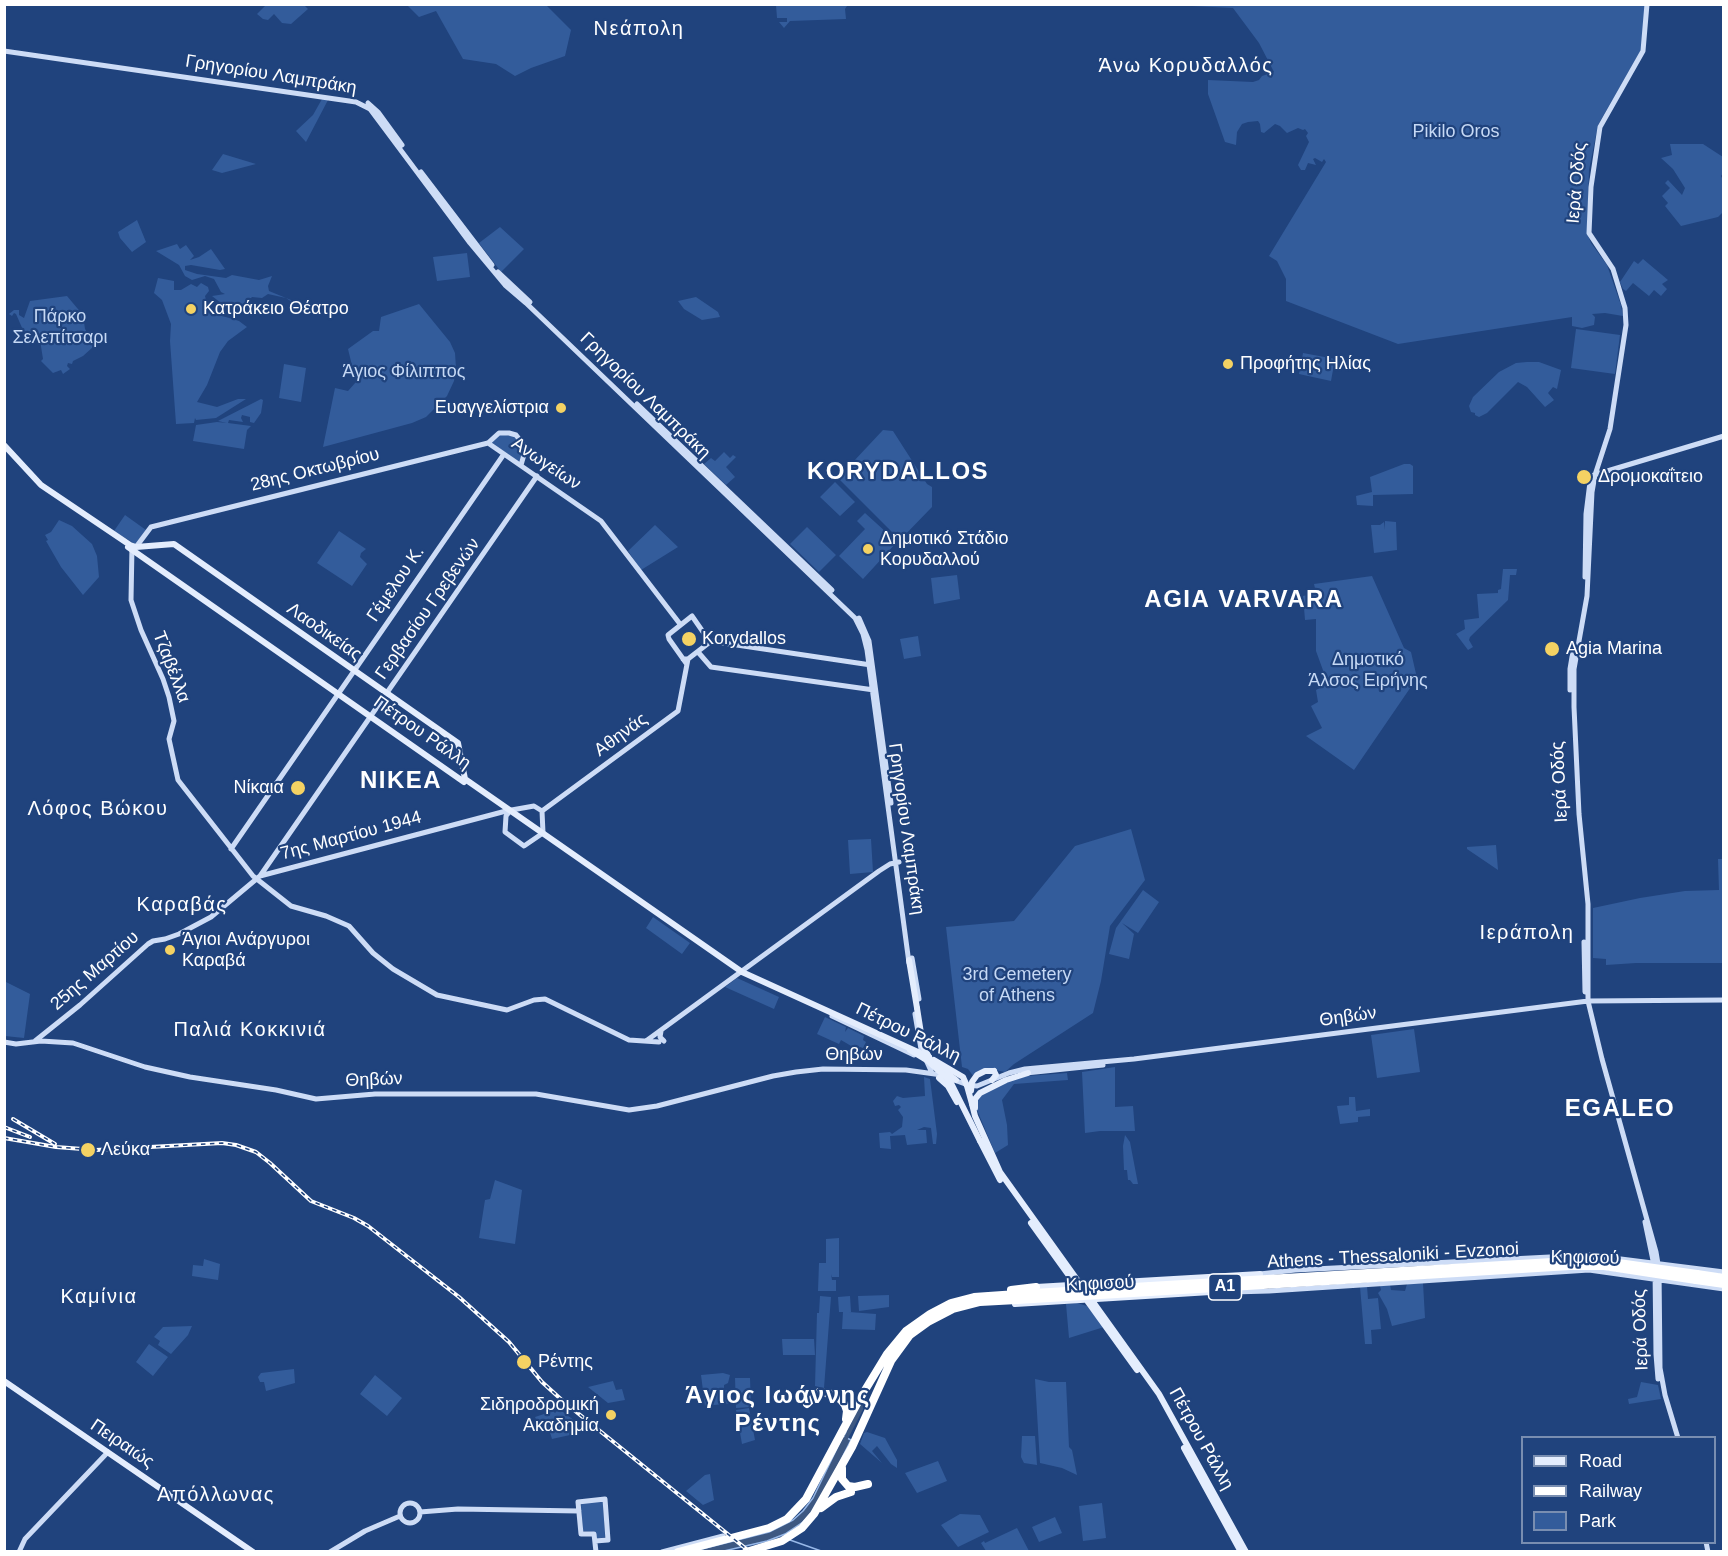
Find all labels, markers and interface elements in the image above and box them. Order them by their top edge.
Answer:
district label: Νεάπολη [594,17,684,41]
street label: Γρηγορίου Λαμπράκη [184,51,358,99]
district label: Άνω Κορυδαλλός [1099,54,1273,78]
park label: Pikilo Oros [1412,121,1500,143]
street label: Ιερά Οδός [1563,142,1591,224]
place label: Κατράκειο Θέατρο [203,298,349,320]
marker: Κατράκειο Θέατρο [184,302,198,316]
park label: Πάρκο Σελεπίτσαρι [12,306,108,348]
street label: Γρηγορίου Λαμπράκη [575,328,715,464]
place label: Προφήτης Ηλίας [1240,353,1371,375]
marker: Προφήτης Ηλίας [1221,357,1235,371]
park label: Άγιος Φίλιππος [342,361,466,383]
place label: Ευαγγελίστρια [435,397,549,419]
marker: Ευαγγελίστρια [554,401,568,415]
street label: Ανωγείων [507,433,585,495]
street label: 28ης Οκτωβρίου [248,444,382,496]
district label: KORYDALLOS [807,458,989,486]
place label: Δρομοκαΐτειο [1598,466,1703,488]
marker: Δρομοκαΐτειο [1575,468,1593,486]
place label: Δημοτικό Στάδιο Κορυδαλλού [880,528,1009,570]
street label: Γερβασίου Γρεβενών [371,534,485,684]
street label: Γέμελου Κ. [363,542,429,626]
marker: Δημοτικό Στάδιο Κορυδαλλού [861,542,875,556]
district label: AGIA VARVARA [1144,586,1344,614]
street label: Λαοδικείας [282,598,366,666]
street label: Τζαβέλλα [148,628,194,706]
place label: Korydallos [702,628,786,650]
marker: Korydallos [680,630,698,648]
place label: Agia Marina [1566,638,1662,660]
marker: Agia Marina [1543,640,1561,658]
park label: Δημοτικό Άλσος Ειρήνης [1308,649,1428,692]
street label: Πέτρου Ράλλη [369,692,475,774]
street label: Αθηνάς [590,709,652,761]
street label: Ιερά Οδός [1547,741,1573,823]
street label: Γρηγορίου Λαμπράκη [883,742,929,916]
district label: NIKEA [360,767,442,795]
place label: Νίκαια [233,777,284,799]
marker: Νίκαια [289,779,307,797]
district label: Λόφος Βώκου [27,797,169,821]
street label: 7ης Μαρτίου 1944 [278,807,424,865]
district label: Καραβάς [137,893,227,917]
district label: Ιεράπολη [1480,921,1574,945]
street label: 25ης Μαρτίου [46,927,144,1015]
place label: Άγιοι Ανάργυροι Καραβά [182,929,310,972]
marker: Άγιοι Ανάργυροι Καραβά [163,943,177,957]
park label: 3rd Cemetery of Athens [962,964,1072,1006]
street label: Πέτρου Ράλλη [852,998,964,1068]
street label: Θηβών [1318,1002,1378,1032]
district label: Παλιά Κοκκινιά [173,1018,327,1042]
street label: Θηβών [825,1044,883,1066]
street label: Θηβών [345,1068,403,1092]
district label: EGALEO [1565,1095,1675,1123]
place label: Λεύκα [101,1139,150,1161]
marker: Λεύκα [79,1141,97,1159]
street label: Athens - Thessaloniki - Evzonoi [1267,1239,1519,1273]
street label: Κηφισού [1550,1247,1620,1269]
street label: Κηφισού [1065,1271,1135,1297]
road number: Α1 [1208,1274,1242,1300]
district label: Καμίνια [60,1285,138,1309]
street label: Ιερά Οδός [1629,1289,1653,1371]
place label: Ρέντης [538,1351,593,1373]
marker: Ρέντης [515,1353,533,1371]
district label: Άγιος Ιωάννης Ρέντης [685,1382,871,1438]
street label: Πέτρου Ράλλη [1164,1384,1238,1494]
place label: Σιδηροδρομική Ακαδημία [480,1394,599,1436]
marker: Σιδηροδρομική Ακαδημία [604,1408,618,1422]
street label: Πειραιώς [86,1415,158,1473]
legend [1521,1436,1716,1544]
text: Road [1579,1451,1622,1471]
text: Railway [1579,1481,1642,1501]
district label: Απόλλωνας [157,1483,275,1507]
text: Park [1579,1511,1616,1531]

